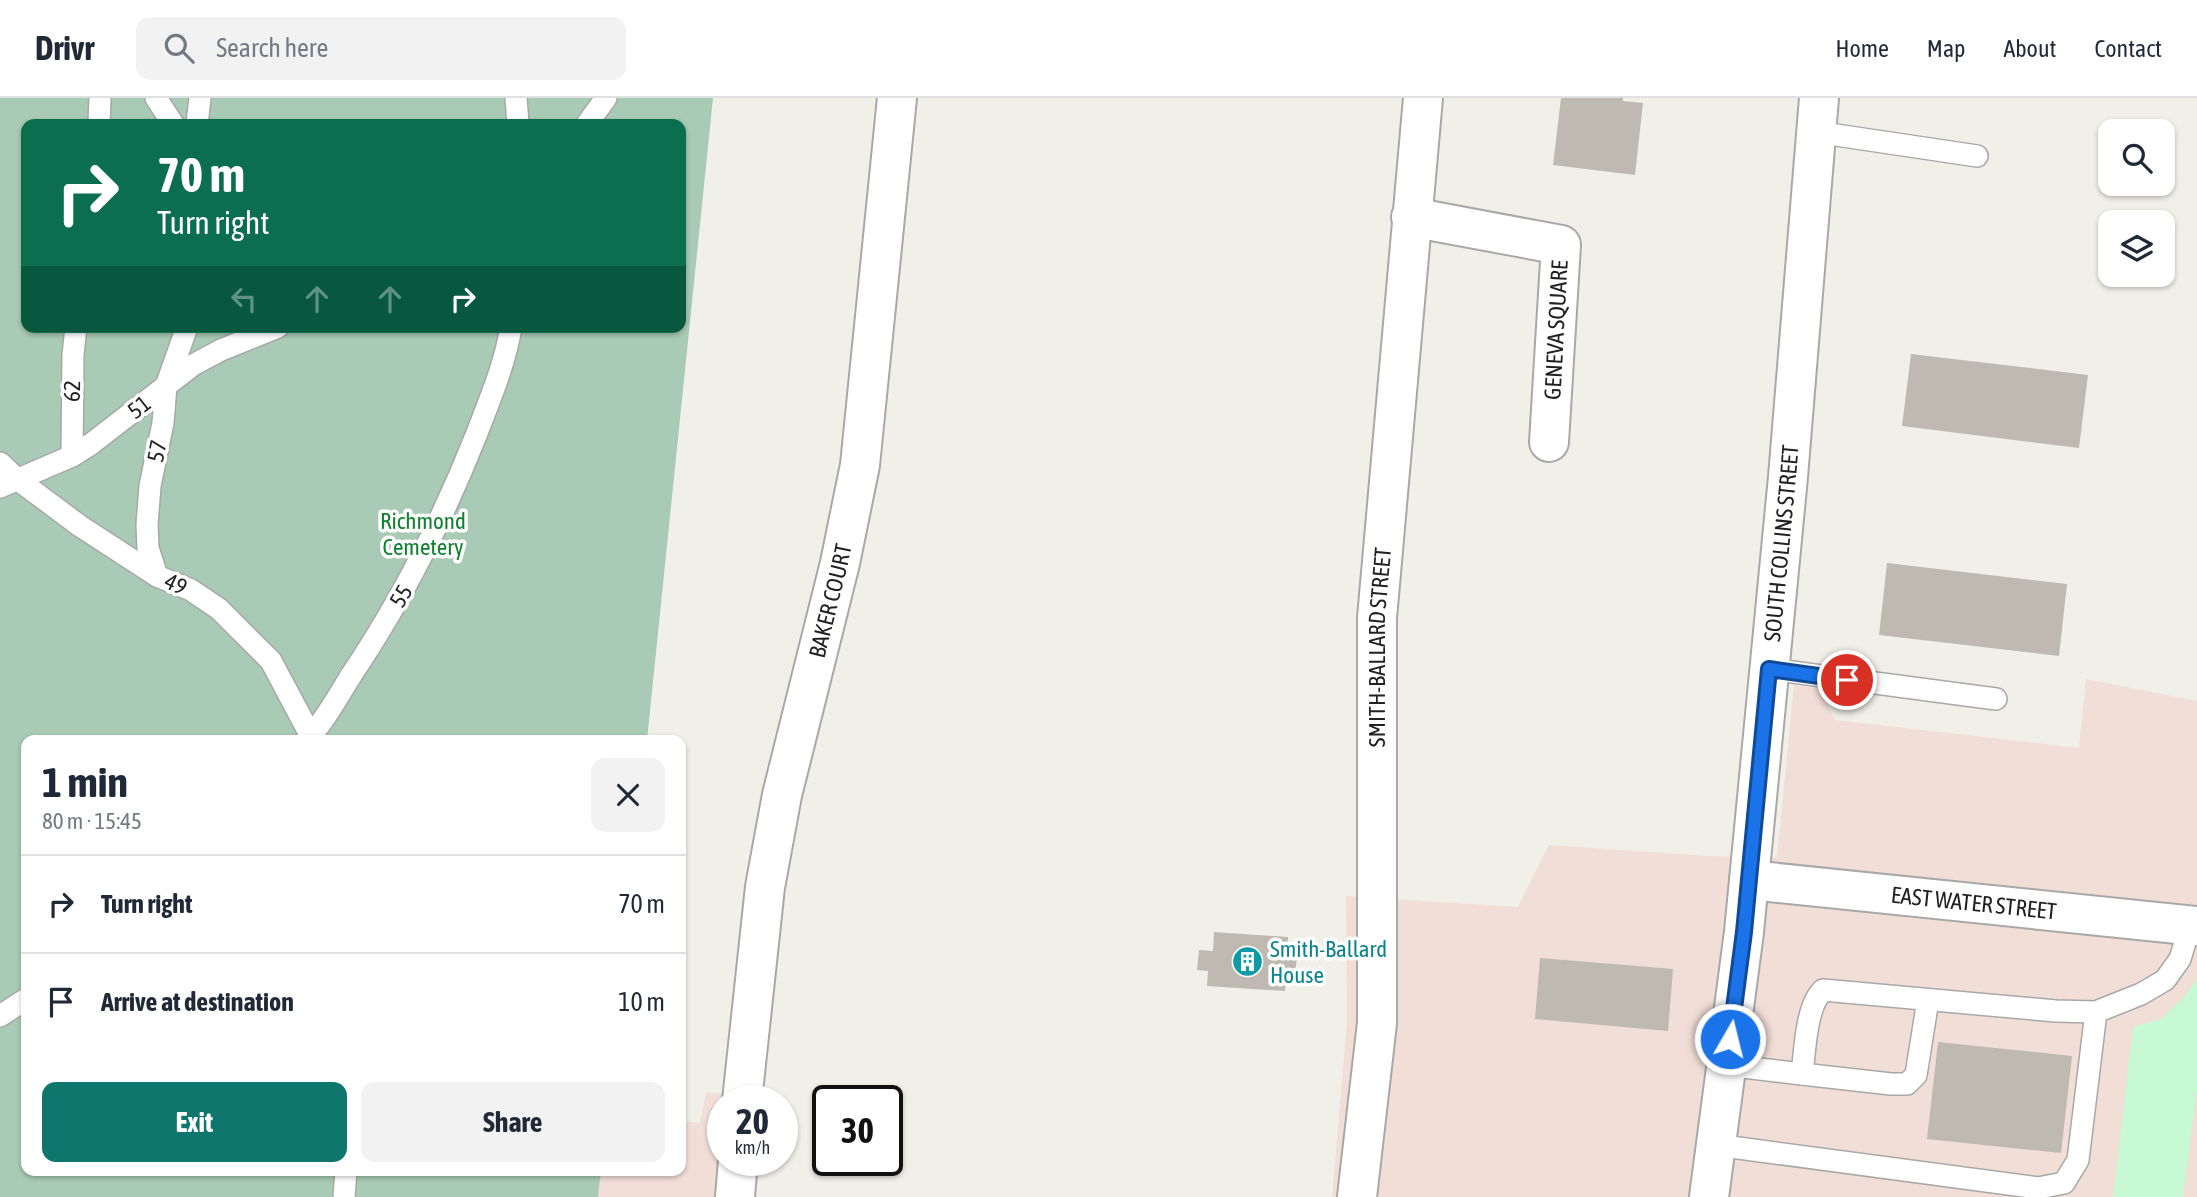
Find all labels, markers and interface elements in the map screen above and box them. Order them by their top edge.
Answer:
search box [136,17,626,80]
text: Drivr [35,29,94,67]
icon: search [160,29,198,67]
text: Search here [216,33,328,63]
text: Home [1835,35,1889,62]
text: Map [1927,35,1965,62]
text: About [2003,35,2056,62]
text: Contact [2094,35,2162,62]
map controls [2098,119,2175,287]
button: search [2098,119,2175,196]
text: 70 m [157,146,245,202]
icon: right [42,147,133,238]
text: Turn right [157,204,270,241]
button: layers [2098,210,2175,287]
street label: GENEVA SQUARE [1539,259,1573,400]
icon: left [225,280,263,318]
icon: ahead [298,280,336,318]
icon: ahead [371,280,409,318]
icon: right [444,280,482,318]
street label: 62 [59,380,85,402]
street label: 51 [122,390,156,424]
street label: 57 [142,438,172,464]
street label: SOUTH COLLINS STREET [1759,444,1804,643]
park label: Richmond Cemetery [380,508,466,560]
street label: BAKER COURT [804,541,857,660]
street label: SMITH-BALLARD STREET [1364,546,1396,747]
street label: 49 [161,568,191,600]
street label: 55 [384,580,418,612]
pin [1817,650,1877,710]
icon: arrive [1828,661,1866,699]
text: 1 min [42,758,128,806]
button: close [591,758,665,832]
text: 80 m · 15:45 [42,808,142,834]
street label: EAST WATER STREET [1890,882,2058,925]
icon: right [42,885,80,923]
text: Turn right [101,889,192,919]
text: 70 m [618,889,665,919]
place label: Smith-Ballard House [1270,936,1387,988]
building icon: Smith-Ballard House [1230,945,1264,979]
icon: arrive [42,983,80,1021]
text: Arrive at destination [101,987,294,1017]
text: 10 m [618,987,665,1017]
position arrow [1693,1002,1767,1076]
button: Exit [42,1082,347,1162]
button: Share [361,1082,665,1162]
speed limit sign: 30 [812,1085,903,1176]
text: 20 [736,1101,769,1141]
text: km/h [735,1137,770,1158]

